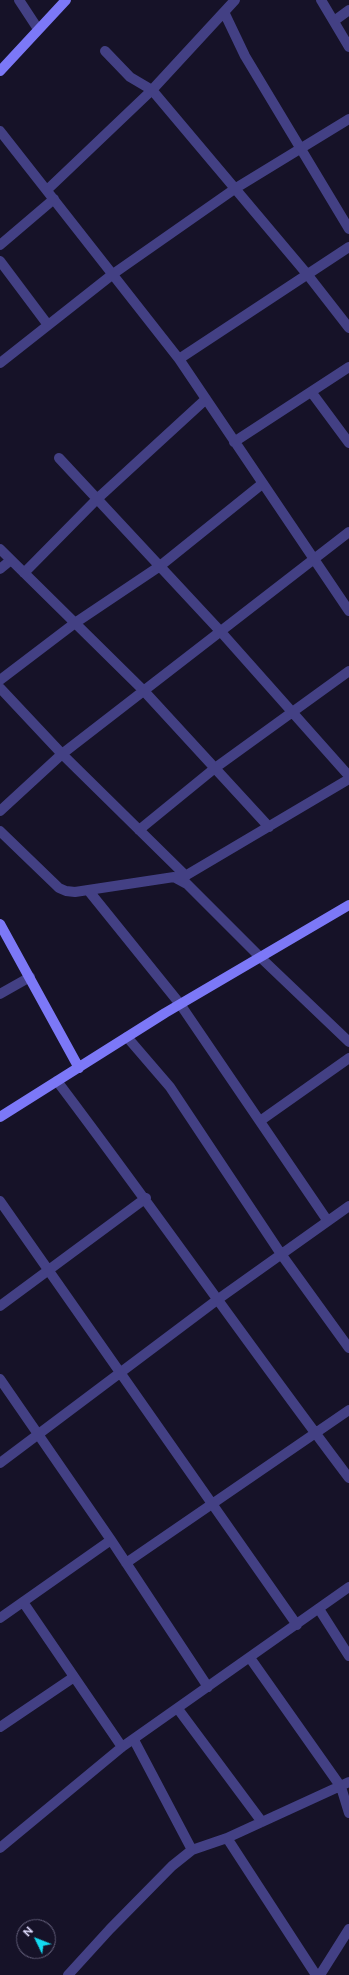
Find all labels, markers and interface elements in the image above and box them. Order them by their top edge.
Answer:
north arrow [16,1919,56,1959]
text: N [21,1924,35,1939]

